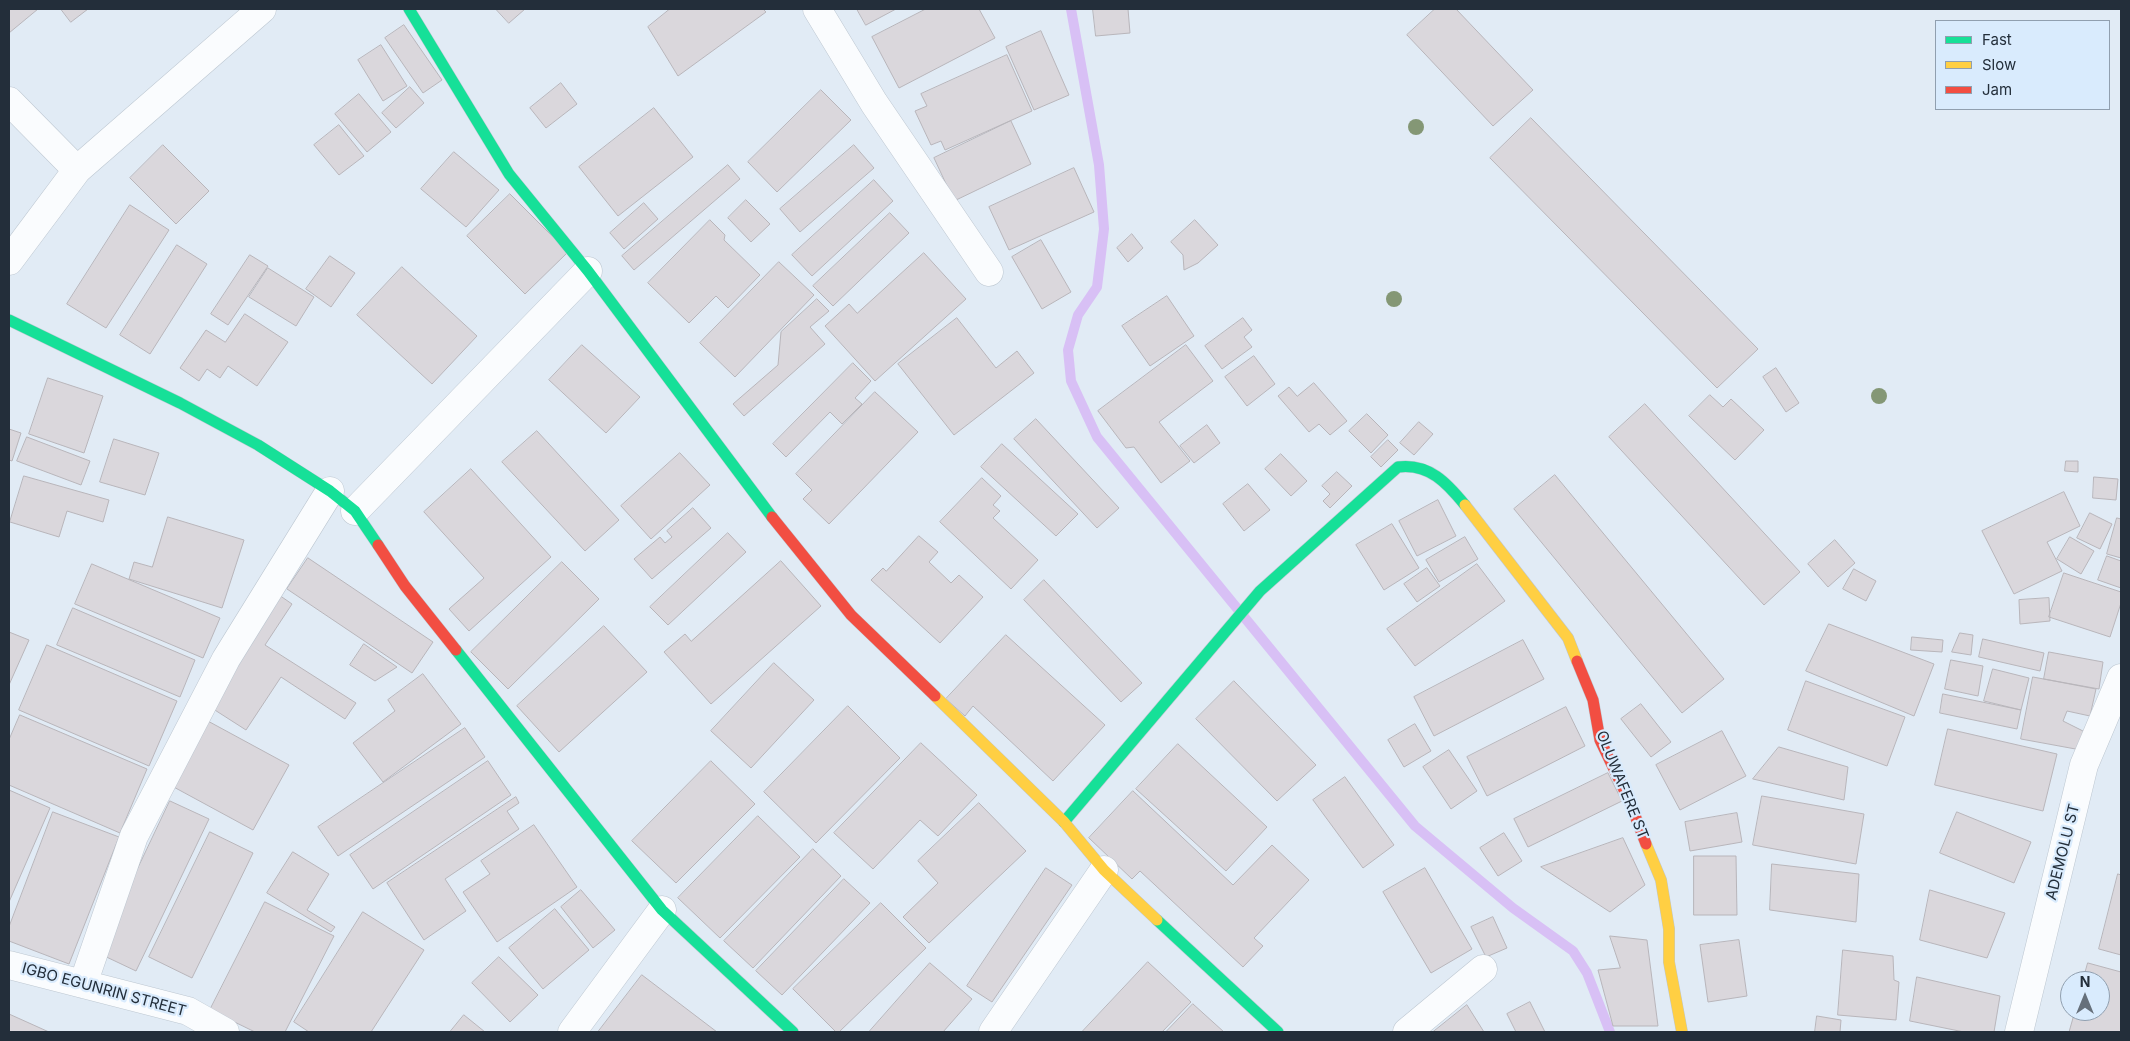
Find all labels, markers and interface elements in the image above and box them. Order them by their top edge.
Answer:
legend [1935,20,2110,110]
text: Fast [1982,30,2012,49]
text: Slow [1982,55,2016,74]
text: Jam [1982,80,2012,99]
street label: OLUWAFERE ST [1592,728,1652,842]
street label: ADEMOLU ST [2042,802,2084,902]
street label: IGBO EGUNRIN STREET [20,959,188,1021]
north arrow [2060,971,2110,1021]
text: N [2080,973,2090,990]

